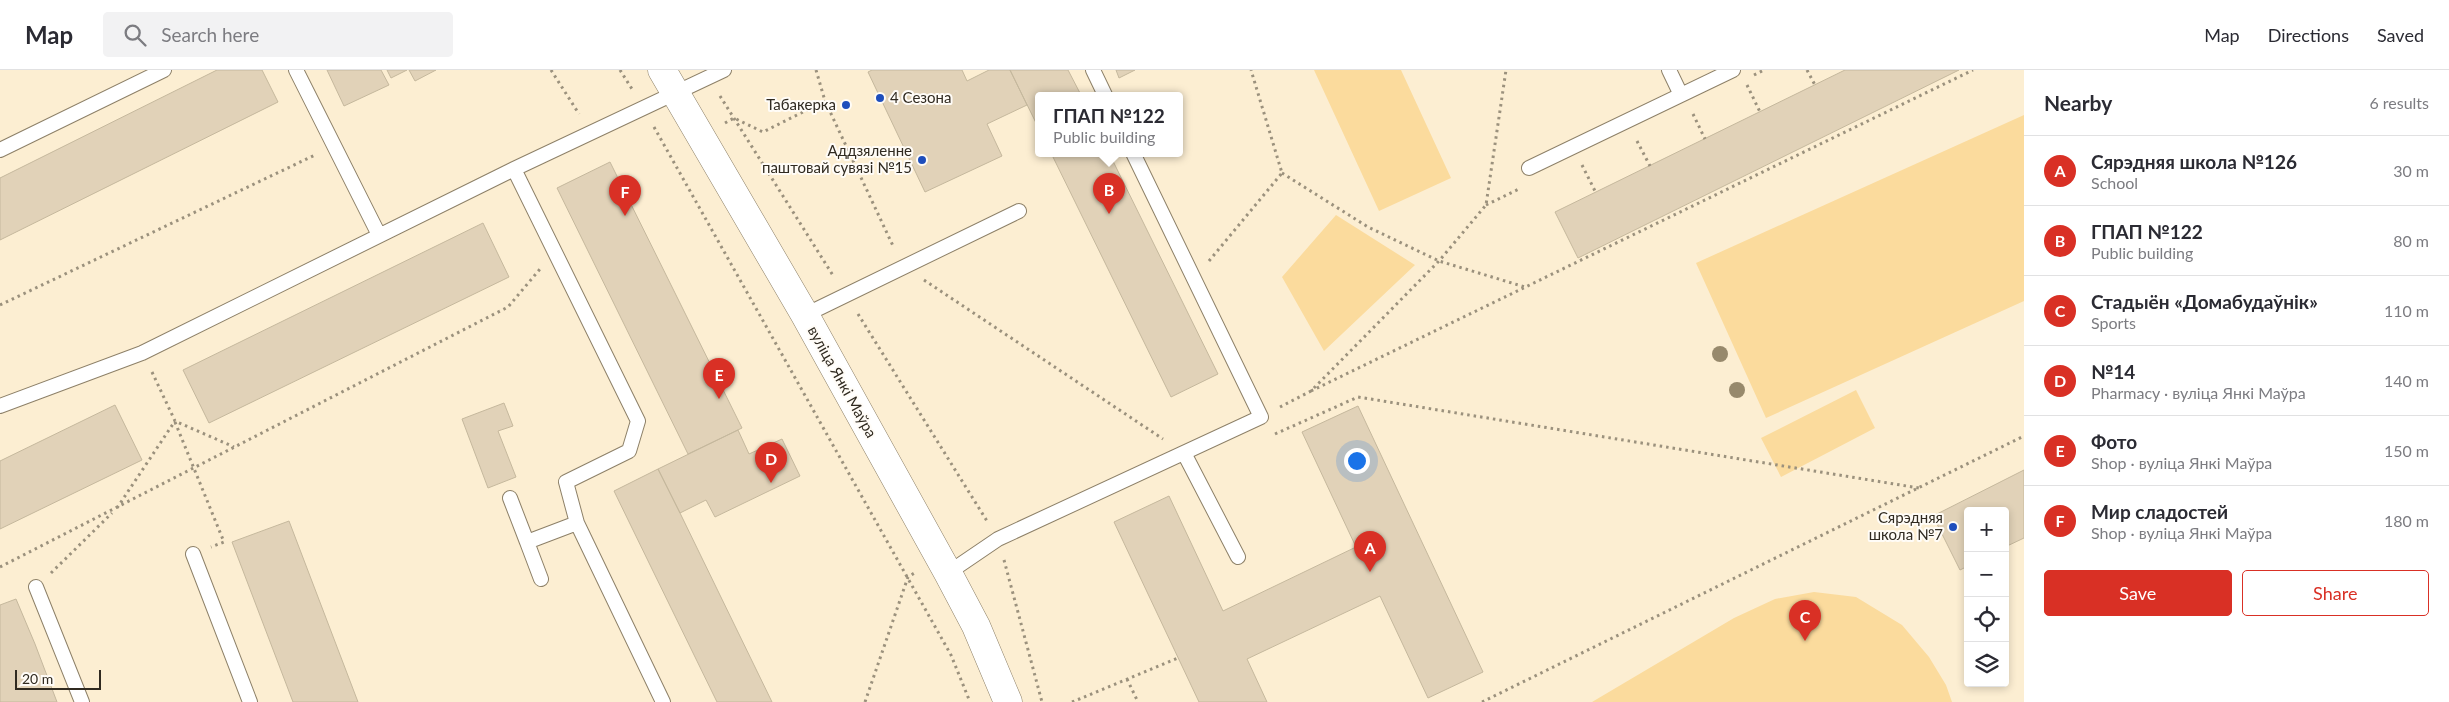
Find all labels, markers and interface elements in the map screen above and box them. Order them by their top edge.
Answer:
search box [103,12,453,57]
text: Map [25,20,73,49]
icon: search [121,21,149,49]
text: Search here [161,23,259,46]
text: Map [2204,24,2240,46]
text: Directions [2268,24,2349,46]
text: Saved [2377,24,2424,46]
place label: 4 Сезона [890,88,951,106]
text: Nearby [2044,90,2112,115]
marker: 4 Сезона [874,92,886,104]
popup [1035,92,1183,157]
text: 6 results [2369,93,2429,112]
place label: Табакерка [766,95,836,113]
marker: Табакерка [840,99,852,111]
text: ГПАП №122 [1053,104,1165,127]
text: Public building [1053,127,1155,146]
place label: Аддзяленне паштовай сувязі №15 [762,141,912,176]
text: Сярэдняя школа №126 [2091,150,2297,173]
marker: Аддзяленне паштовай сувязі №15 [916,154,928,166]
text: A [2054,161,2066,180]
text: 30 m [2393,161,2429,180]
pin: B [1093,173,1125,214]
text: School [2091,173,2138,192]
pin: F [609,175,641,216]
text: ГПАП №122 [2091,220,2203,243]
text: B [2055,231,2065,250]
text: 80 m [2393,231,2429,250]
text: Public building [2091,243,2193,262]
text: Стадыён «Домабудаўнік» [2091,290,2318,313]
text: C [2055,301,2065,320]
text: 110 m [2384,301,2429,320]
text: Sports [2091,313,2136,332]
street label: вуліца Янкі Маўра [805,322,881,441]
pin: E [703,358,735,399]
text: №14 [2091,360,2135,383]
text: D [2054,371,2066,390]
text: 140 m [2384,371,2429,390]
text: Pharmacy · вуліца Янкі Маўра [2091,383,2306,402]
text: Фото [2091,430,2137,453]
text: E [2055,441,2065,460]
text: 150 m [2384,441,2429,460]
pin: D [755,442,787,483]
your location [1344,448,1370,474]
text: Shop · вуліца Янкі Маўра [2091,453,2272,472]
text: Мир сладостей [2091,500,2228,523]
map controls [1964,507,2009,687]
button: + [1964,507,2009,552]
place label: Сярэдняя школа №7 [1869,508,1943,543]
text: F [2055,511,2065,530]
text: 180 m [2384,511,2429,530]
marker: Сярэдняя школа №7 [1947,521,1959,533]
text: Shop · вуліца Янкі Маўра [2091,523,2272,542]
pin: A [1354,531,1386,572]
button: − [1964,552,2009,597]
button: Save [2044,570,2232,616]
button: Share [2242,570,2429,616]
button: locate [1964,597,2009,642]
pin: C [1789,600,1821,641]
button: layers [1964,642,2009,687]
scale bar [15,667,101,690]
text: 20 m [22,670,53,687]

